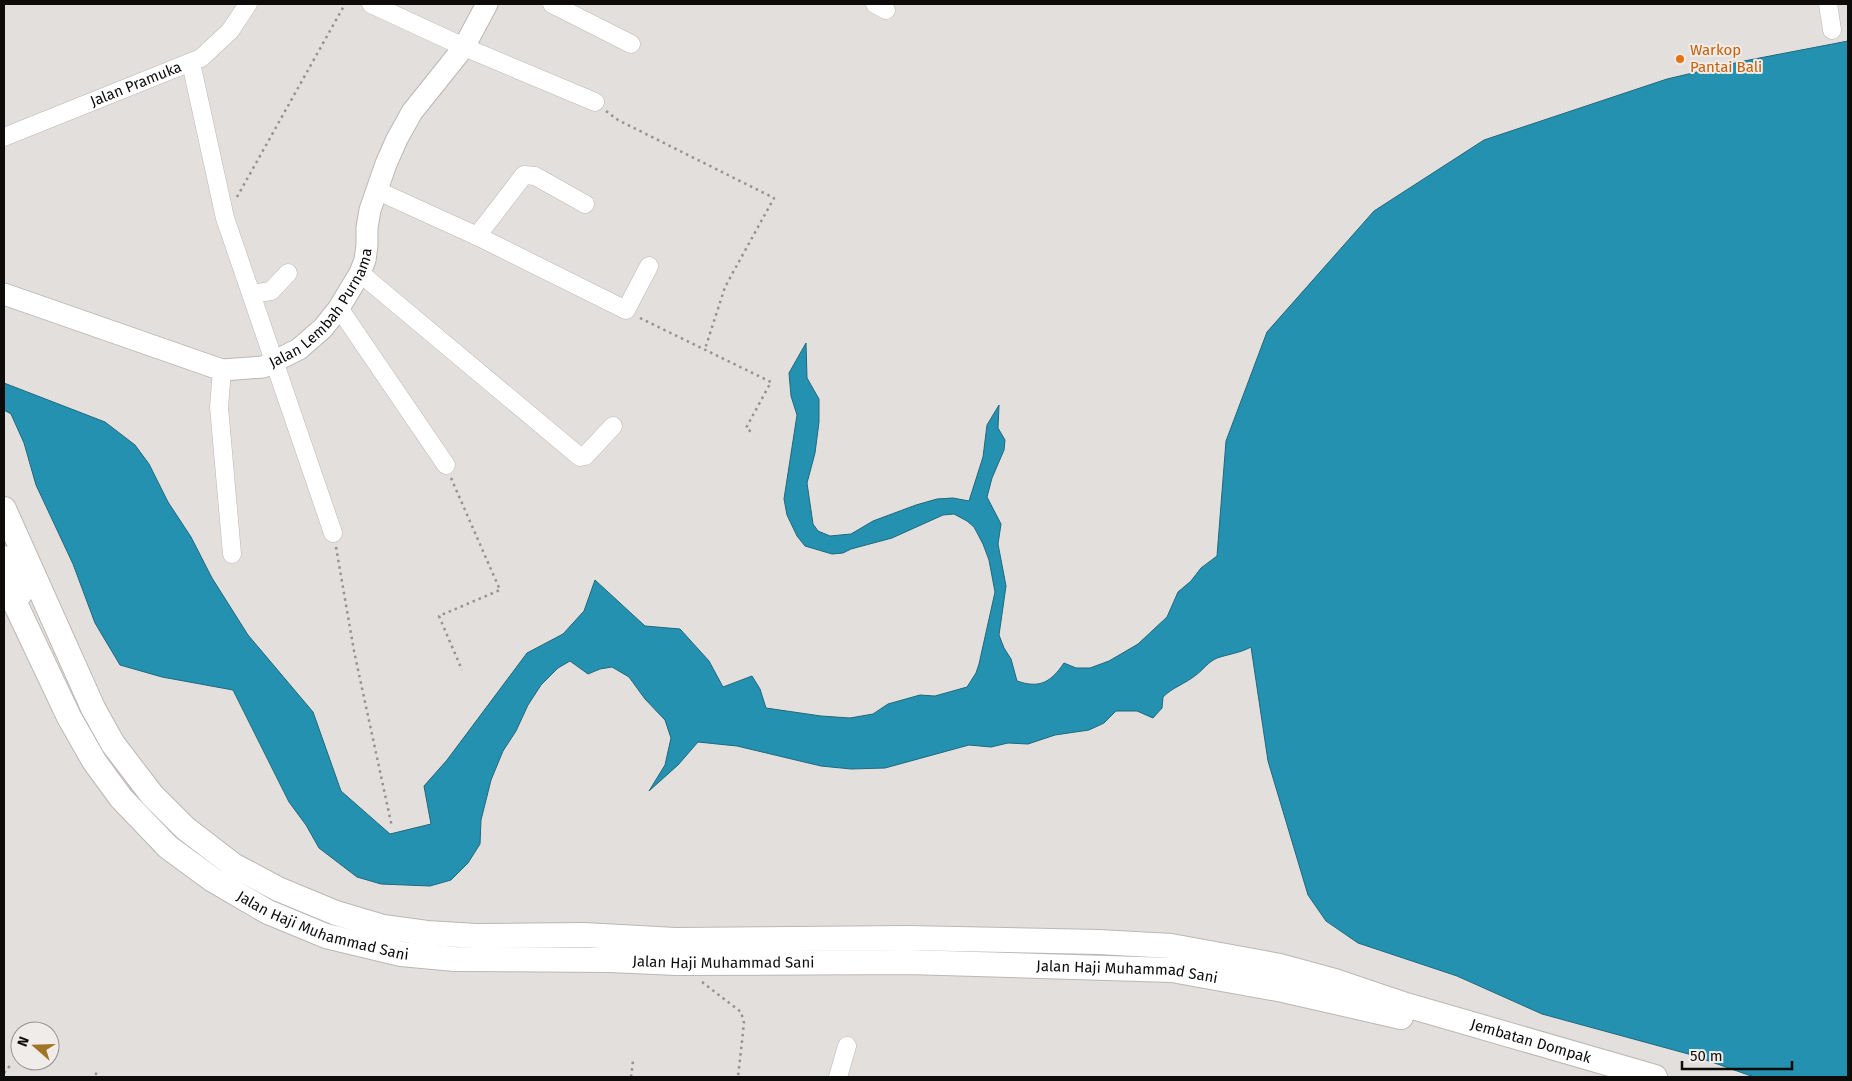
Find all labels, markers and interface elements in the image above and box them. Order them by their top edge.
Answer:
place label: Warkop Pantai Bali [1690,41,1762,76]
marker: Warkop Pantai Bali [1674,53,1686,65]
street label: Jalan Pramuka [87,58,184,111]
street label: Jalan Lembah Purnama [266,247,375,372]
street label: Jalan Haji Muhammad Sani [234,887,410,964]
street label: Jalan Haji Muhammad Sani [632,952,815,972]
street label: Jalan Haji Muhammad Sani [1036,957,1219,987]
street label: Jembatan Dompak [1468,1015,1594,1067]
north arrow [10,1021,60,1071]
text: N [14,1034,33,1049]
scale bar [1682,1038,1792,1070]
text: 50 m [1690,1047,1723,1065]

